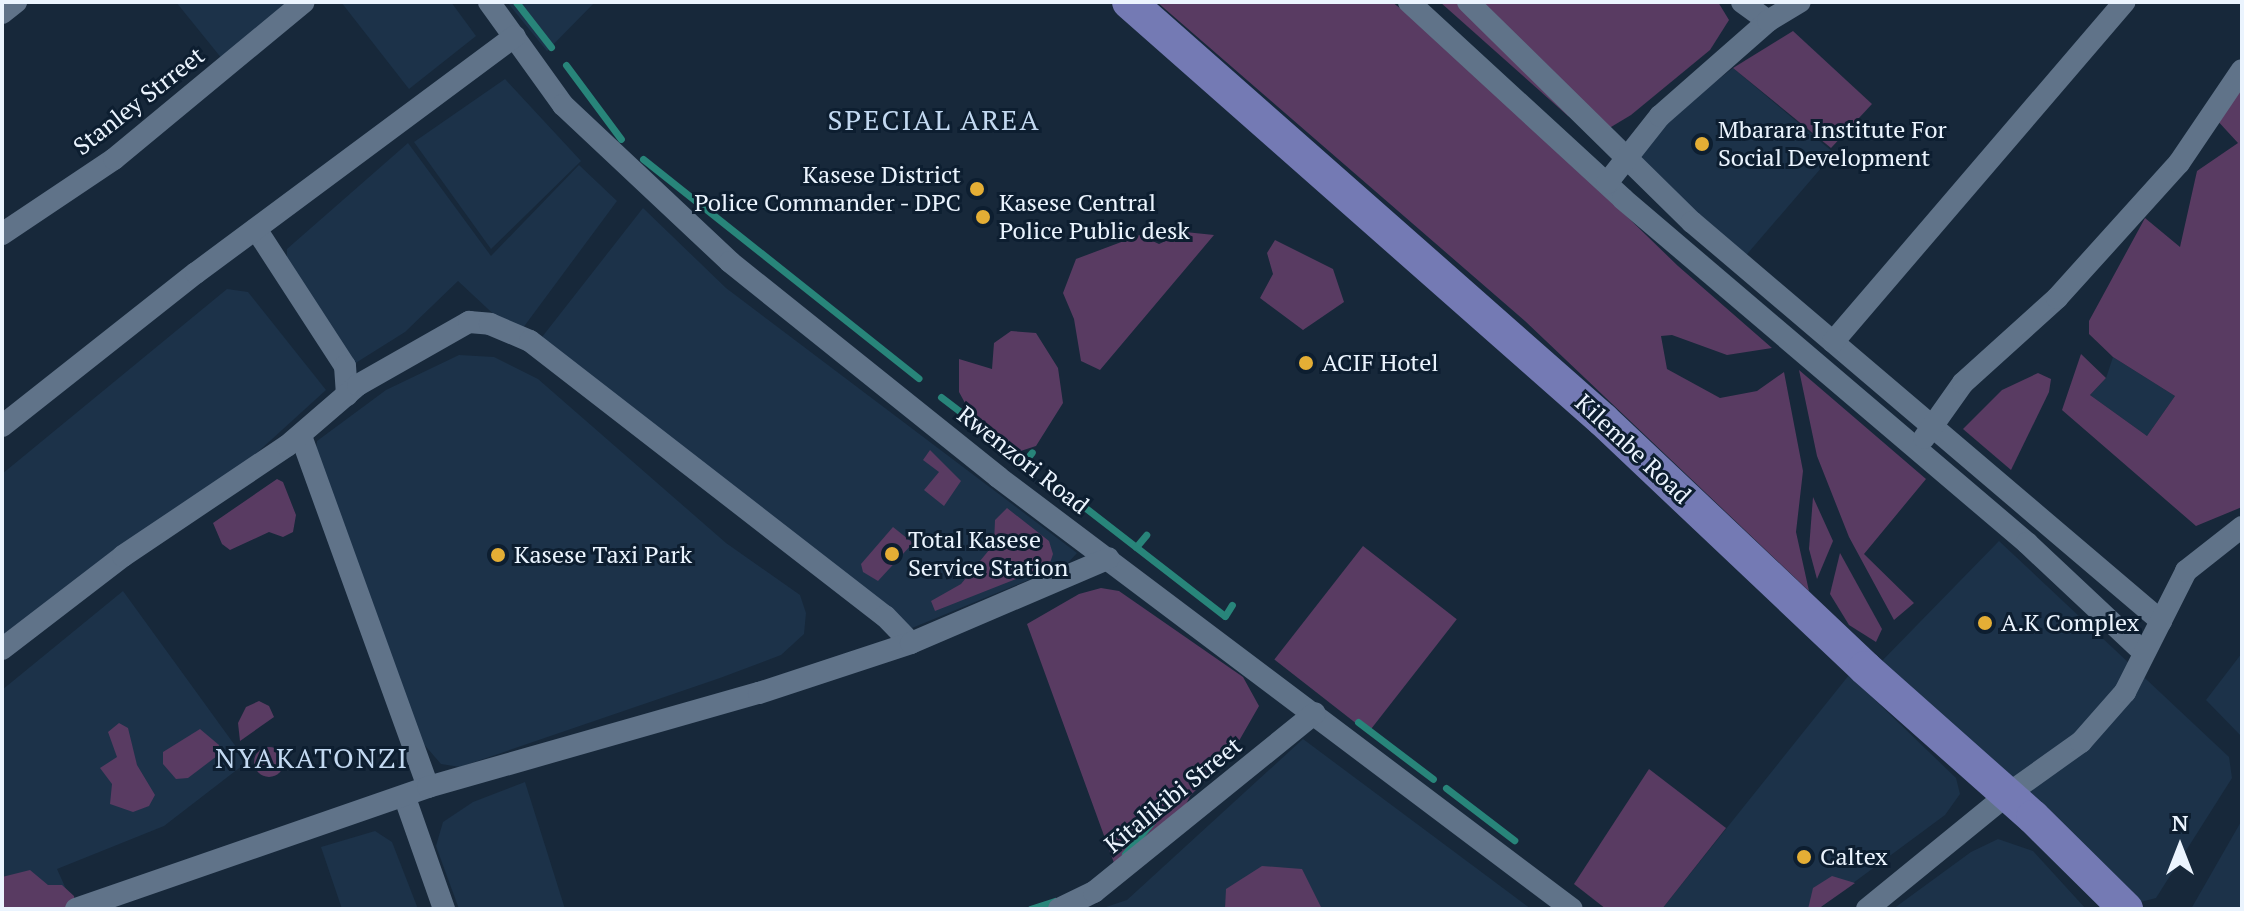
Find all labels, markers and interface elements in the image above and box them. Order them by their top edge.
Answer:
street label: Stanley Strreet [68,41,210,161]
district label: SPECIAL AREA [827,103,1041,137]
place label: Mbarara Institute For Social Development [1718,116,1947,172]
marker: Mbarara Institute For Social Development [1693,135,1711,153]
place label: Kasese District Police Commander - DPC [692,161,961,217]
marker: Kasese District Police Commander - DPC [968,180,986,198]
place label: Kasese Central Police Public desk [999,189,1190,245]
marker: Kasese Central Police Public desk [974,208,992,226]
place label: ACIF Hotel [1322,349,1439,377]
marker: ACIF Hotel [1297,354,1315,372]
street label: Kilembe Road [1569,388,1697,510]
street label: Rwenzori Road [952,400,1094,520]
place label: Total Kasese Service Station [908,526,1068,582]
place label: Kasese Taxi Park [514,541,692,569]
marker: Total Kasese Service Station [883,545,901,563]
marker: Kasese Taxi Park [489,546,507,564]
place label: A.K Complex [2001,609,2139,637]
marker: A.K Complex [1976,614,1994,632]
street label: Kitalikibi Street [1099,731,1247,859]
district label: NYAKATONZI [215,741,409,775]
north arrow [2140,807,2220,887]
text: N [2172,808,2188,837]
place label: Caltex [1820,843,1888,871]
marker: Caltex [1795,848,1813,866]

